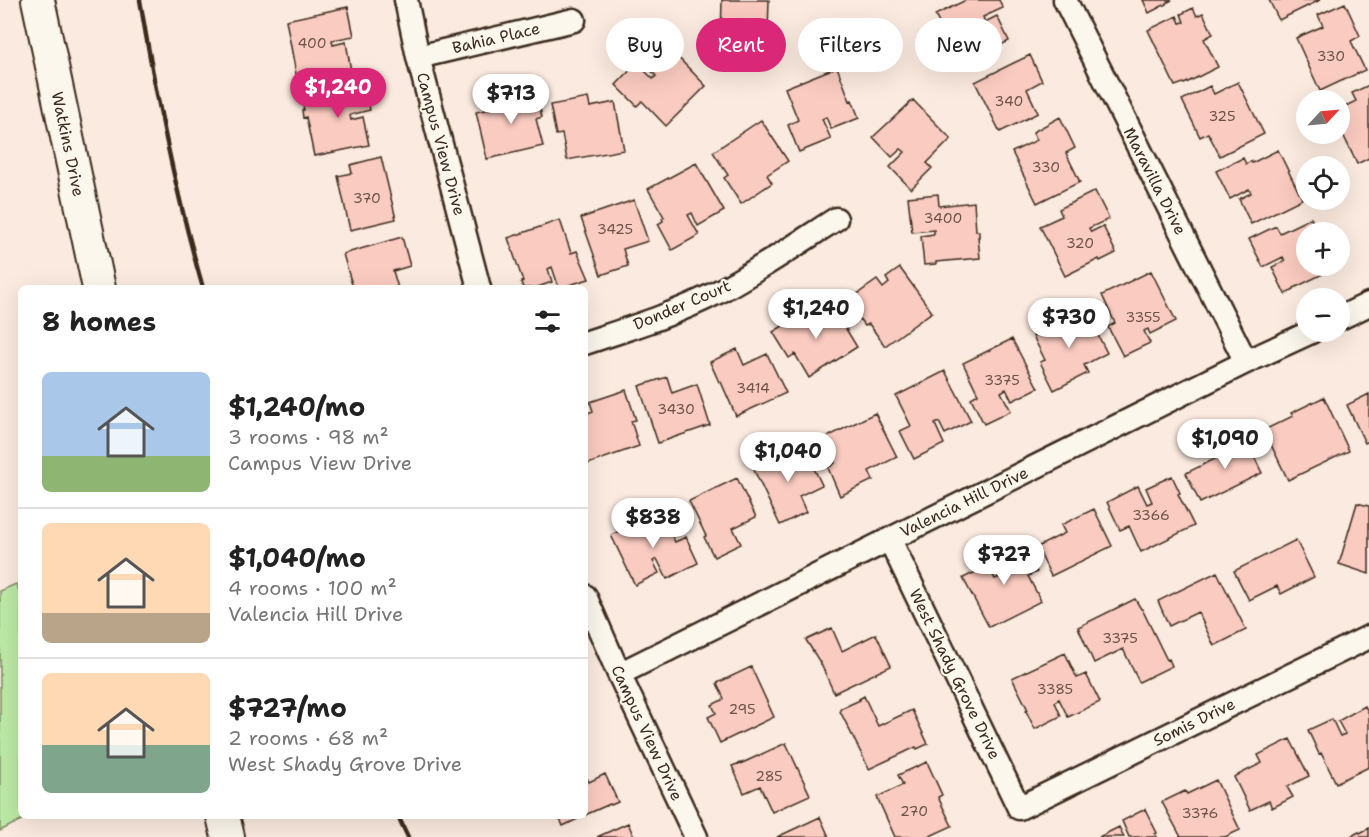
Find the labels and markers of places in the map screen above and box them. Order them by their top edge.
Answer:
pin: $1,240 [289,68,387,119]
pin: $713 [475,74,547,125]
pin: $1,240 [767,289,865,340]
pin: $730 [1033,298,1105,349]
pin: $1,090 [1176,419,1274,470]
pin: $1,040 [739,432,837,483]
pin: $838 [617,498,689,549]
pin: $727 [968,535,1040,586]

